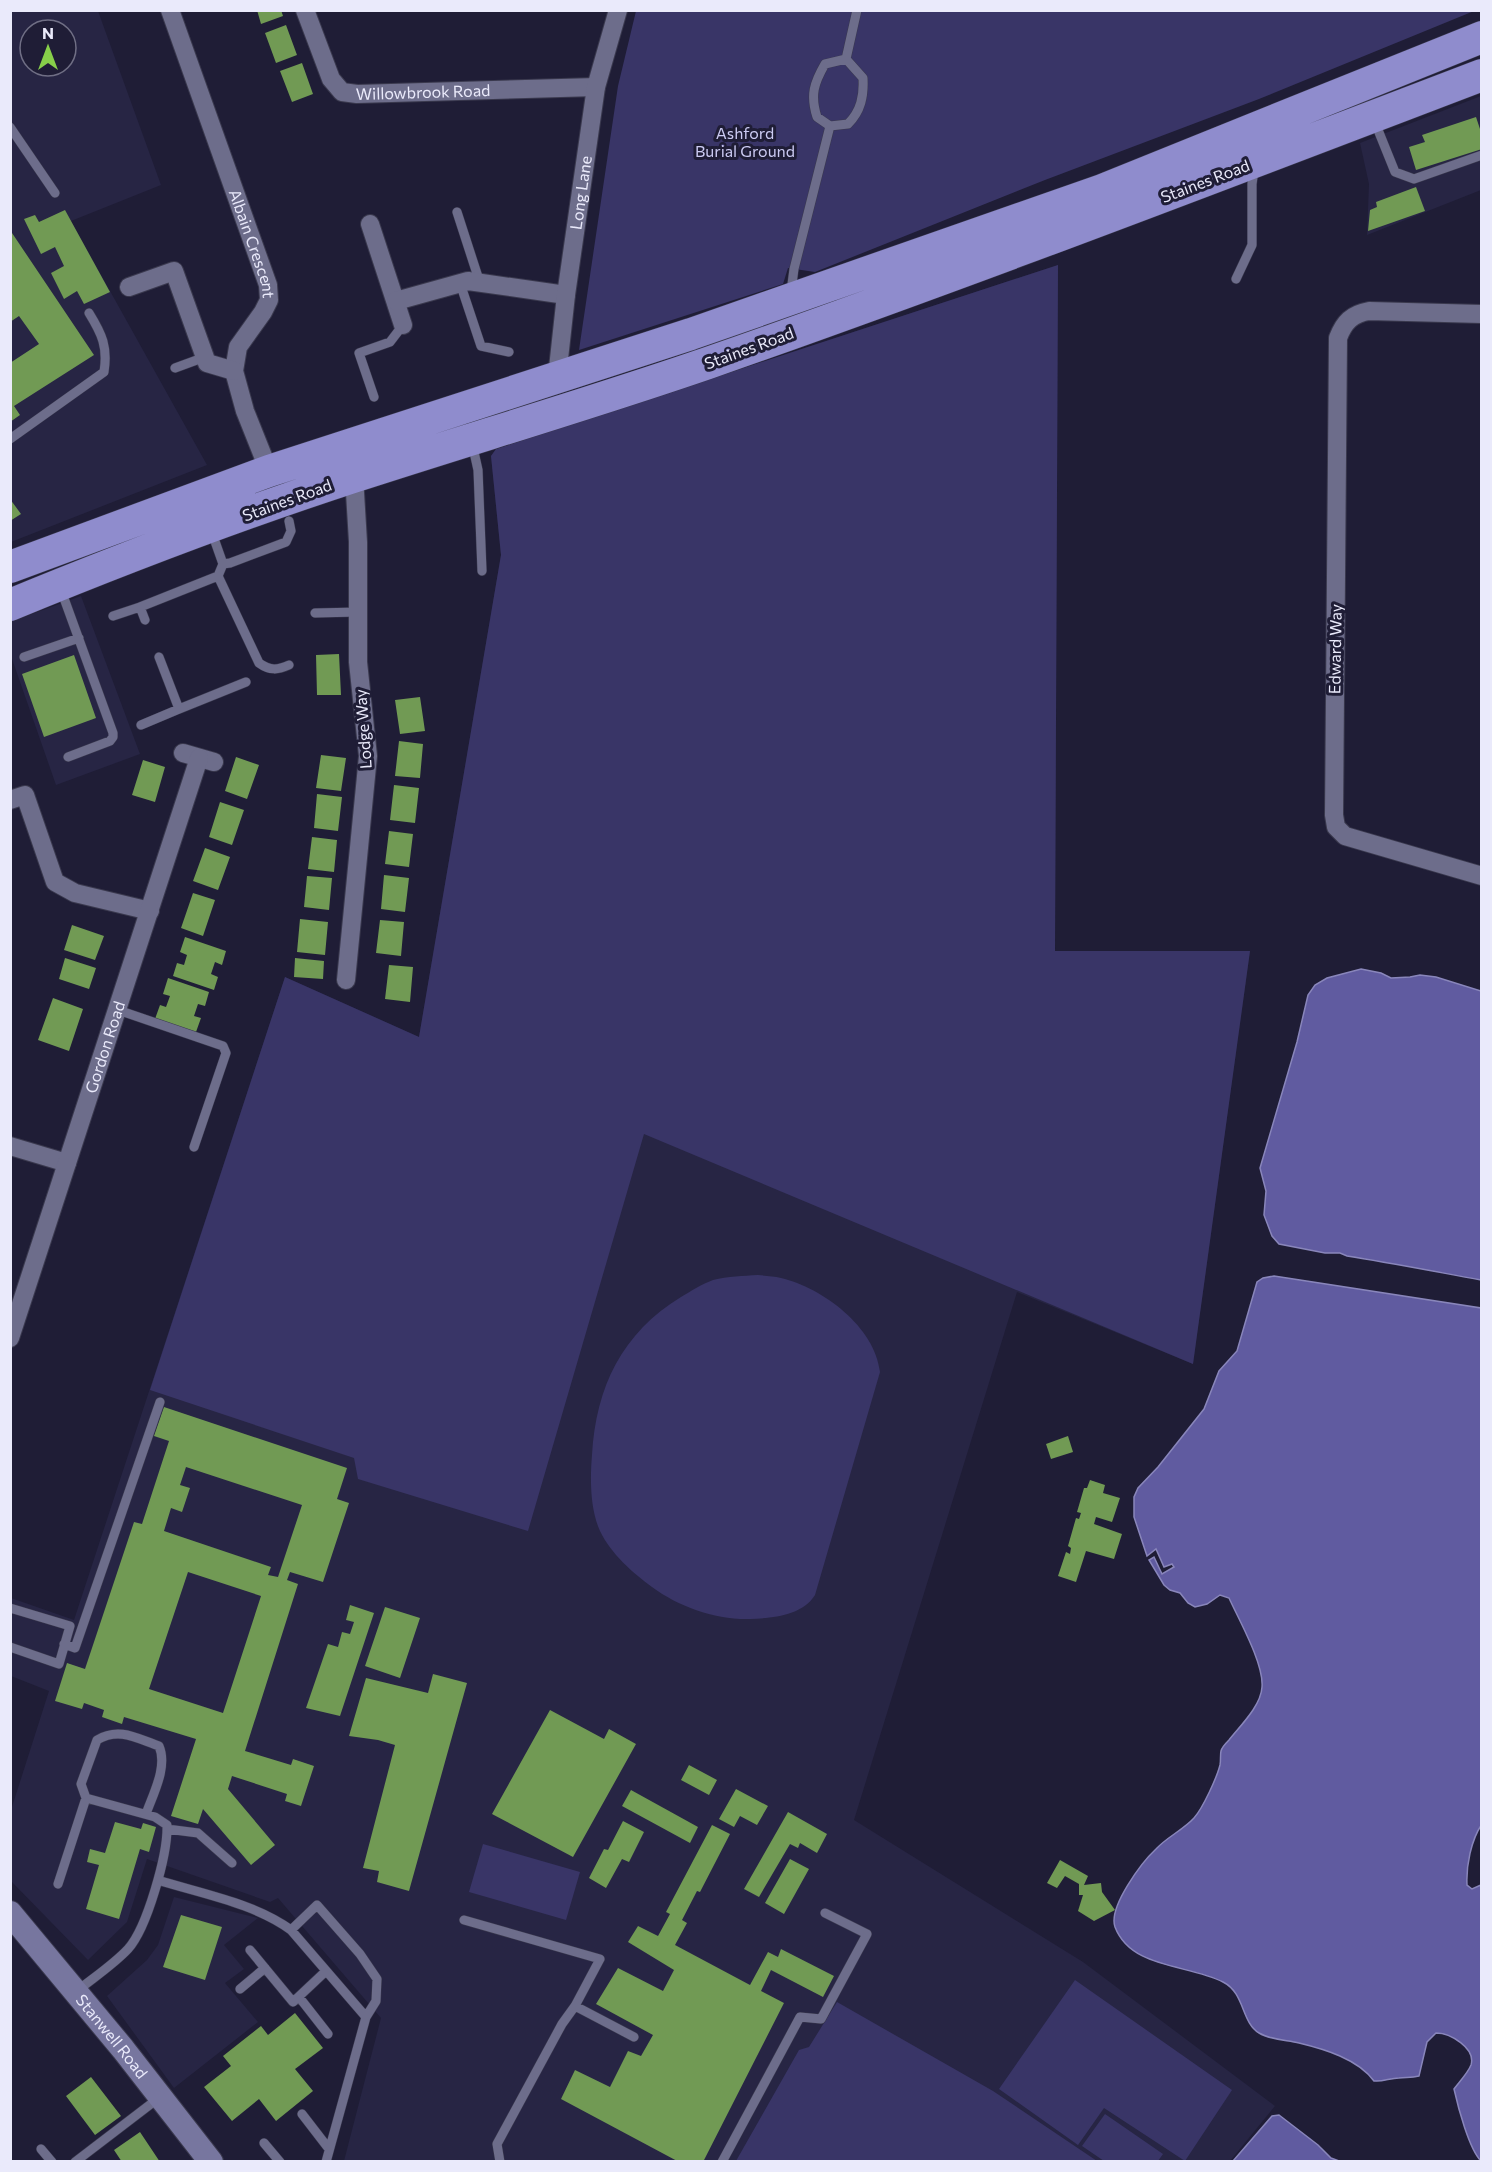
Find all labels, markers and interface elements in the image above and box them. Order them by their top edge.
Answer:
north arrow [18,18,78,78]
text: N [42,23,54,42]
street label: Willowbrook Road [356,80,491,103]
park label: Ashford Burial Ground [695,123,795,160]
street label: Long Lane [566,154,595,231]
street label: Staines Road [1158,155,1252,206]
street label: Albain Crescent [226,186,279,299]
street label: Staines Road [702,323,796,372]
street label: Staines Road [240,475,334,524]
street label: Edward Way [1324,604,1345,694]
street label: Lodge Way [350,689,375,770]
street label: Gordon Road [80,998,128,1095]
street label: Stanwell Road [72,1990,152,2082]

